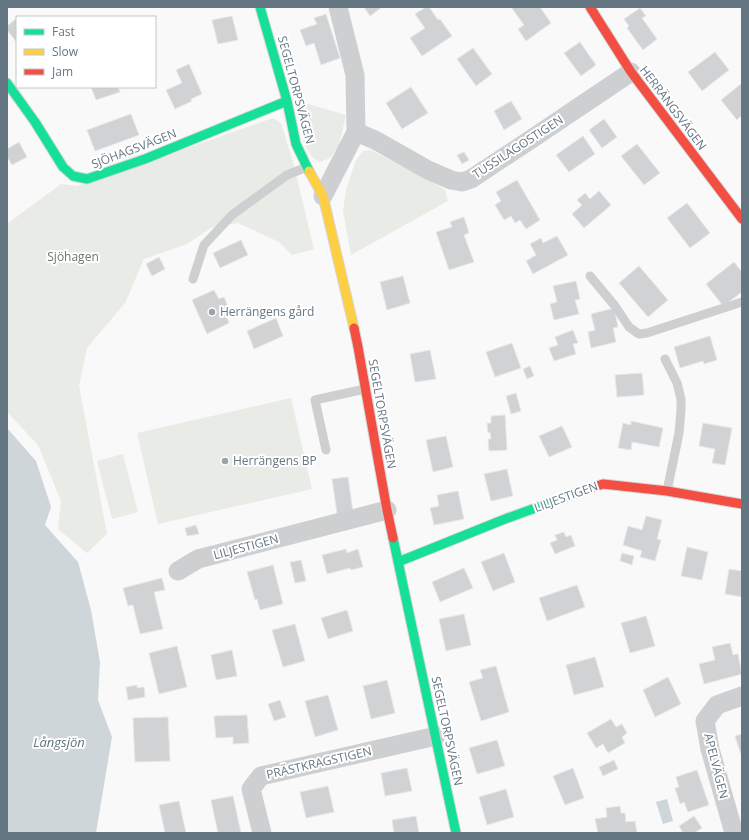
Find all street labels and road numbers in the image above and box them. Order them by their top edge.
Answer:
street label: SEGELTORPSVÄGEN [274,34,319,146]
street label: HERRÄNGSVÄGEN [636,62,711,153]
street label: TUSSILAGOSTIGEN [469,111,566,182]
street label: SJÖHAGSVÄGEN [89,124,179,173]
street label: SEGELTORPSVÄGEN [364,358,401,470]
street label: LILJESTIGEN [532,477,600,516]
street label: LILJESTIGEN [211,530,280,563]
street label: SEGELTORPSVÄGEN [428,675,467,787]
street label: APELVÄGEN [700,731,733,800]
street label: PRÄSTKRAGSTIGEN [265,742,373,783]

